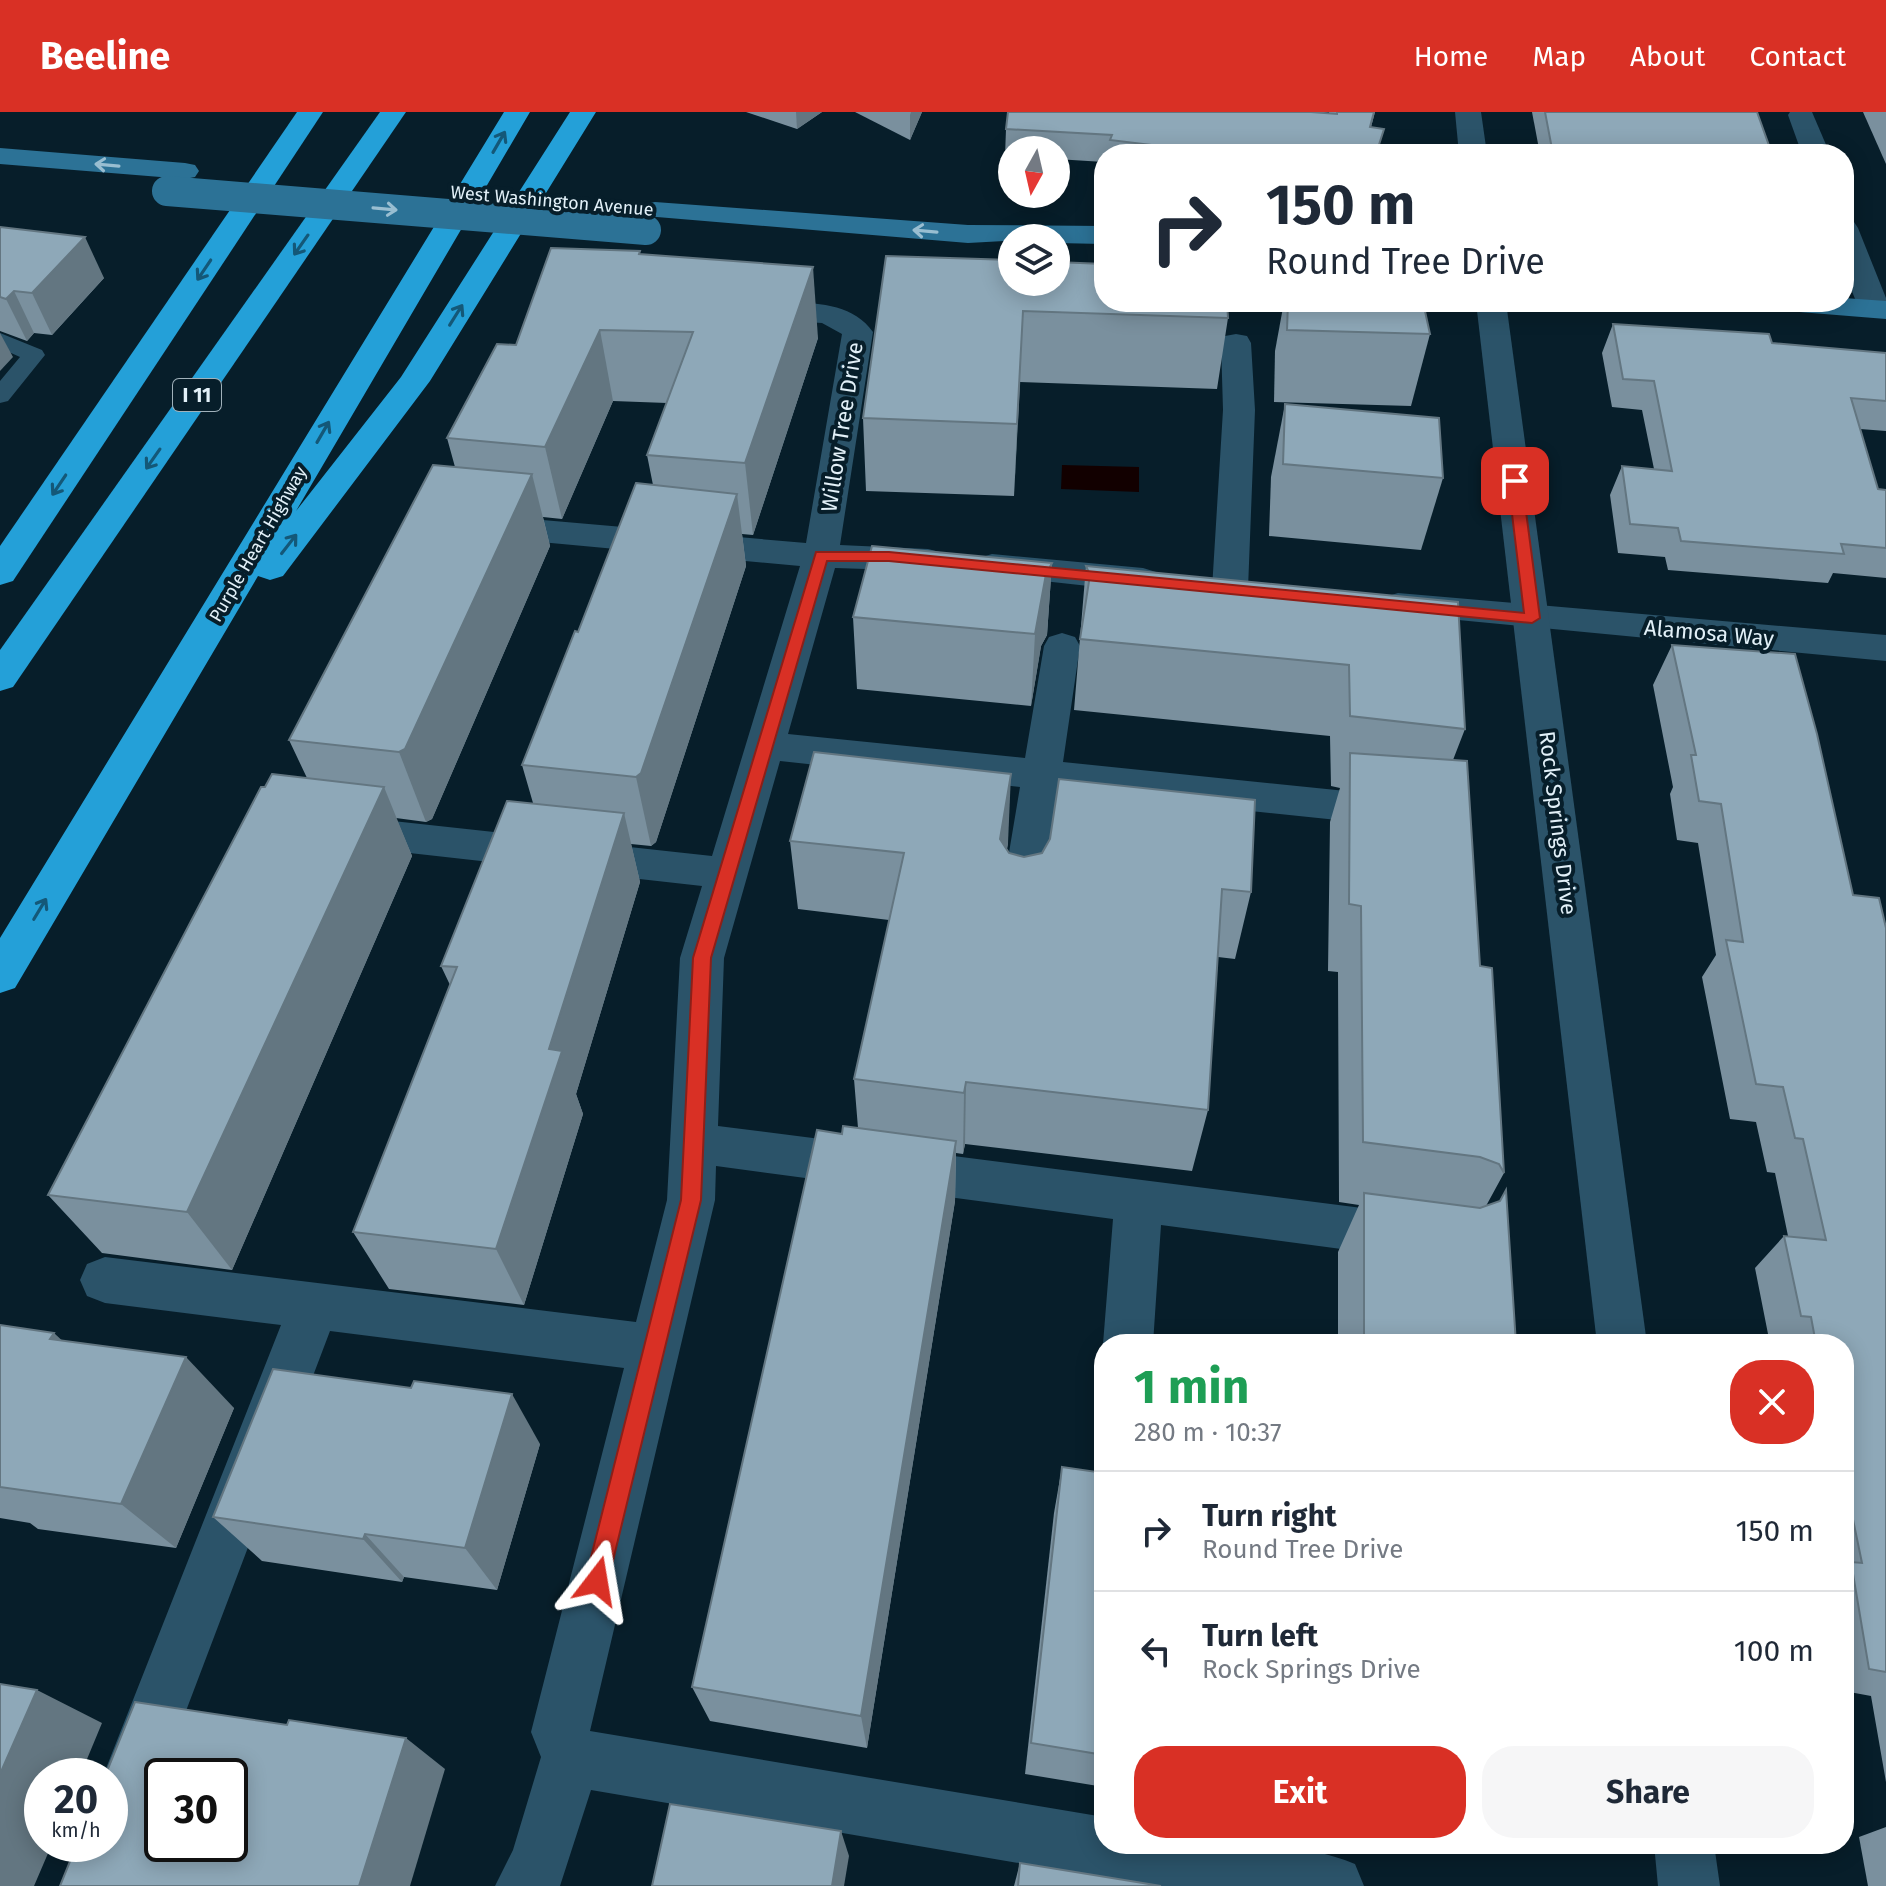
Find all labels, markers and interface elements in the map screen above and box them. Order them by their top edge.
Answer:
text: Beeline [40,33,170,79]
text: Home [1414,40,1488,73]
text: Map [1532,40,1586,73]
text: About [1630,40,1705,73]
text: Contact [1749,40,1846,73]
one-way arrow [491,131,507,154]
north arrow [998,136,1070,208]
map controls [998,136,1070,296]
one-way arrow [94,157,121,172]
text: 150 m [1266,172,1415,239]
icon: right [1134,176,1238,280]
street label: West Washington Avenue [449,181,655,221]
one-way arrow [371,202,397,217]
one-way arrow [912,223,939,238]
button: layers [998,224,1070,296]
one-way arrow [293,234,309,256]
text: Round Tree Drive [1266,240,1545,284]
one-way arrow [196,258,212,280]
one-way arrow [448,304,464,327]
street label: Willow Tree Drive [815,340,869,514]
road number: I 11 [173,379,221,411]
one-way arrow [315,421,331,444]
one-way arrow [144,447,161,469]
pin [1481,447,1549,515]
icon: arrive [1493,459,1537,503]
street label: Purple Heart Highway [204,462,312,626]
one-way arrow [51,474,67,496]
one-way arrow [280,534,297,555]
street label: Alamosa Way [1643,614,1775,652]
street label: Rock Springs Drive [1533,730,1583,916]
one-way arrow [32,898,48,921]
text: 1 min [1134,1358,1249,1416]
button: close [1730,1360,1814,1444]
text: 280 m · 10:37 [1134,1417,1282,1448]
text: Turn right [1202,1498,1337,1534]
icon: right [1134,1509,1178,1553]
text: 150 m [1736,1513,1814,1549]
text: Round Tree Drive [1202,1534,1403,1565]
position arrow [555,1539,639,1623]
text: Turn left [1202,1618,1318,1654]
icon: left [1134,1629,1178,1673]
text: 100 m [1734,1633,1814,1669]
text: Rock Springs Drive [1202,1654,1421,1685]
button: Exit [1134,1746,1466,1838]
button: Share [1482,1746,1814,1838]
speed limit sign: 30 [144,1758,248,1862]
text: 20 [54,1776,98,1824]
text: km/h [51,1818,101,1842]

